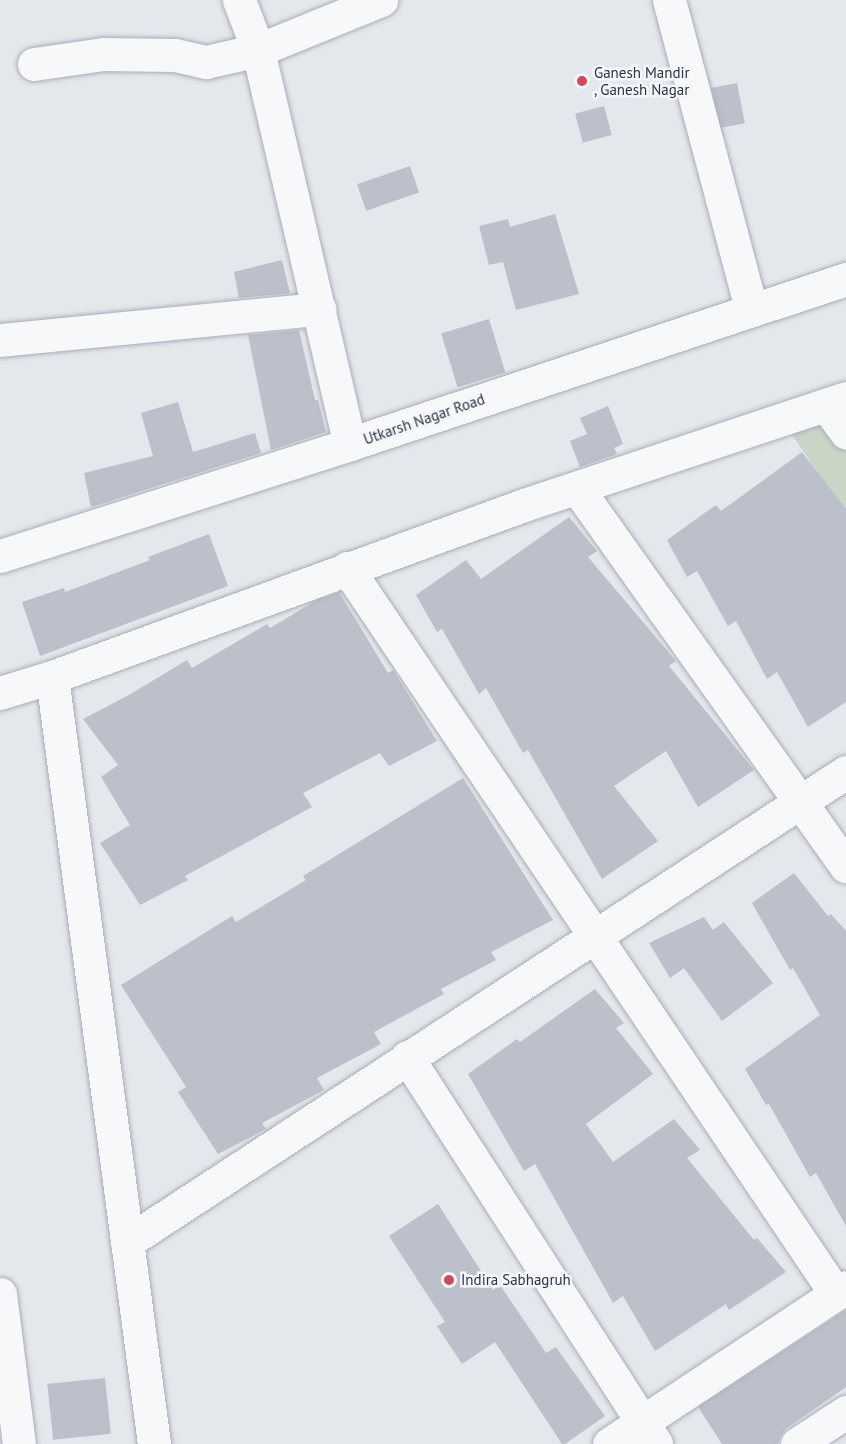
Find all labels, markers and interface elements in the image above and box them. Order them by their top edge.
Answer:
place label: Ganesh Mandir , Ganesh Nagar [594,63,690,98]
marker: Ganesh Mandir , Ganesh Nagar [575,74,589,88]
street label: Utkarsh Nagar Road [361,390,487,448]
place label: Indira Sabhagruh [461,1271,571,1289]
marker: Indira Sabhagruh [442,1273,456,1287]

